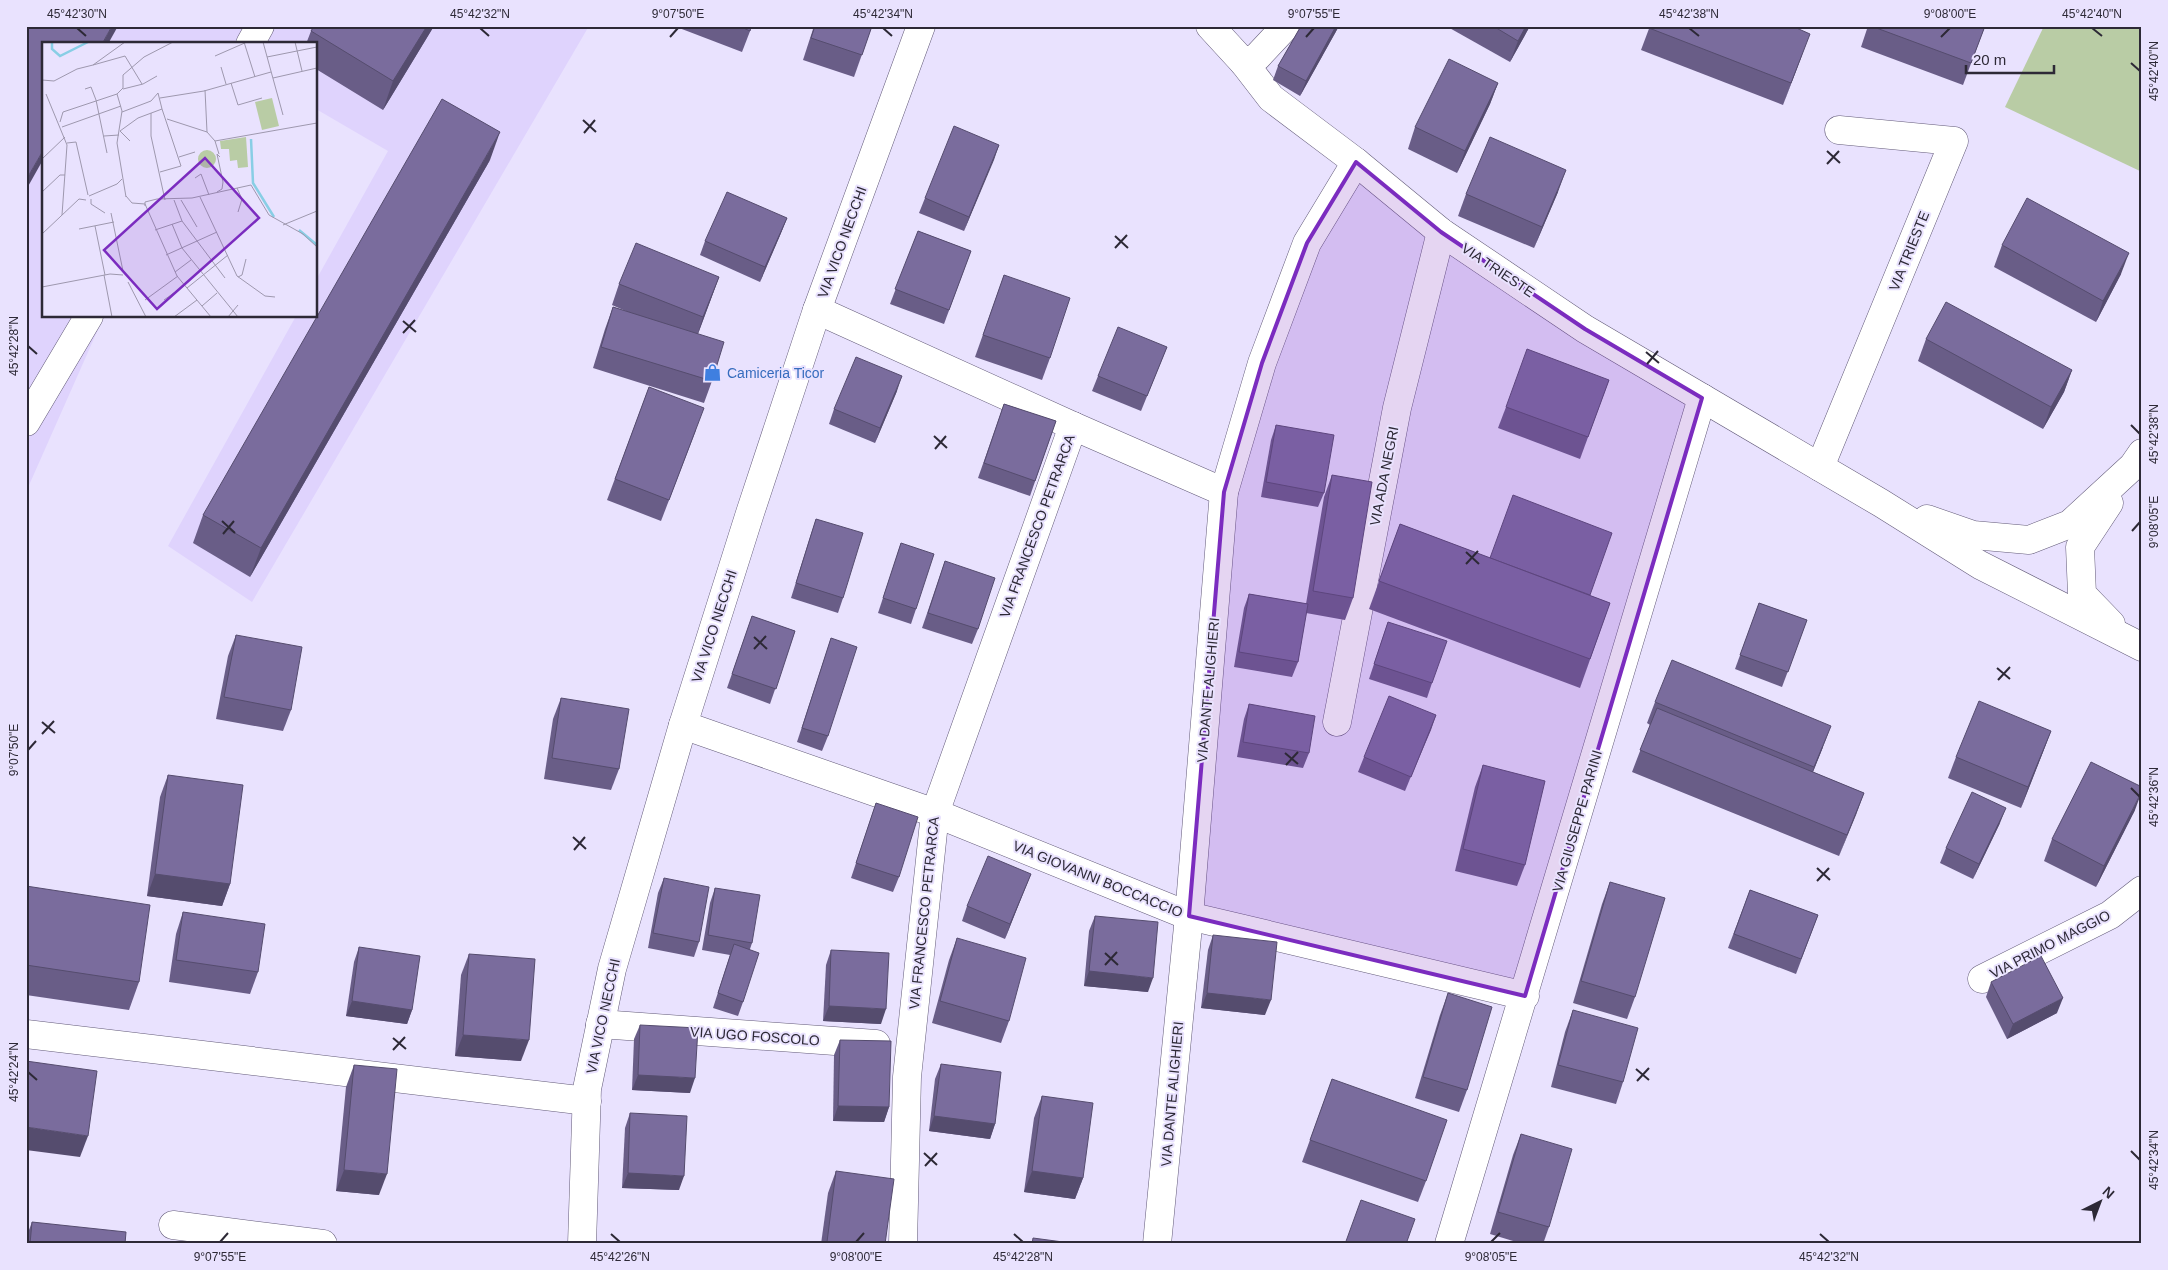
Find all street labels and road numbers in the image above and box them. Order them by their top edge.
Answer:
street label: VIA VICO NECCHI [814,184,870,300]
street label: VIA TRIESTE [1886,209,1932,293]
street label: VIA TRIESTE [1458,240,1538,300]
street label: VIA ADA NEGRI [1366,425,1402,527]
street label: VIA FRANCESCO PETRARCA [996,432,1078,620]
street label: VIA VICO NECCHI [688,568,740,684]
street label: VIA DANTE ALIGHIERI [1194,617,1222,763]
street label: VIA GIUSEPPE PARINI [1549,748,1605,894]
street label: VIA FRANCESCO PETRARCA [906,815,942,1010]
street label: VIA GIOVANNI BOCCACCIO [1011,838,1185,921]
street label: VIA PRIMO MAGGIO [1987,907,2113,981]
street label: VIA VICO NECCHI [583,957,623,1075]
street label: VIA DANTE ALIGHIERI [1158,1021,1186,1167]
street label: VIA UGO FOSCOLO [690,1023,820,1049]

